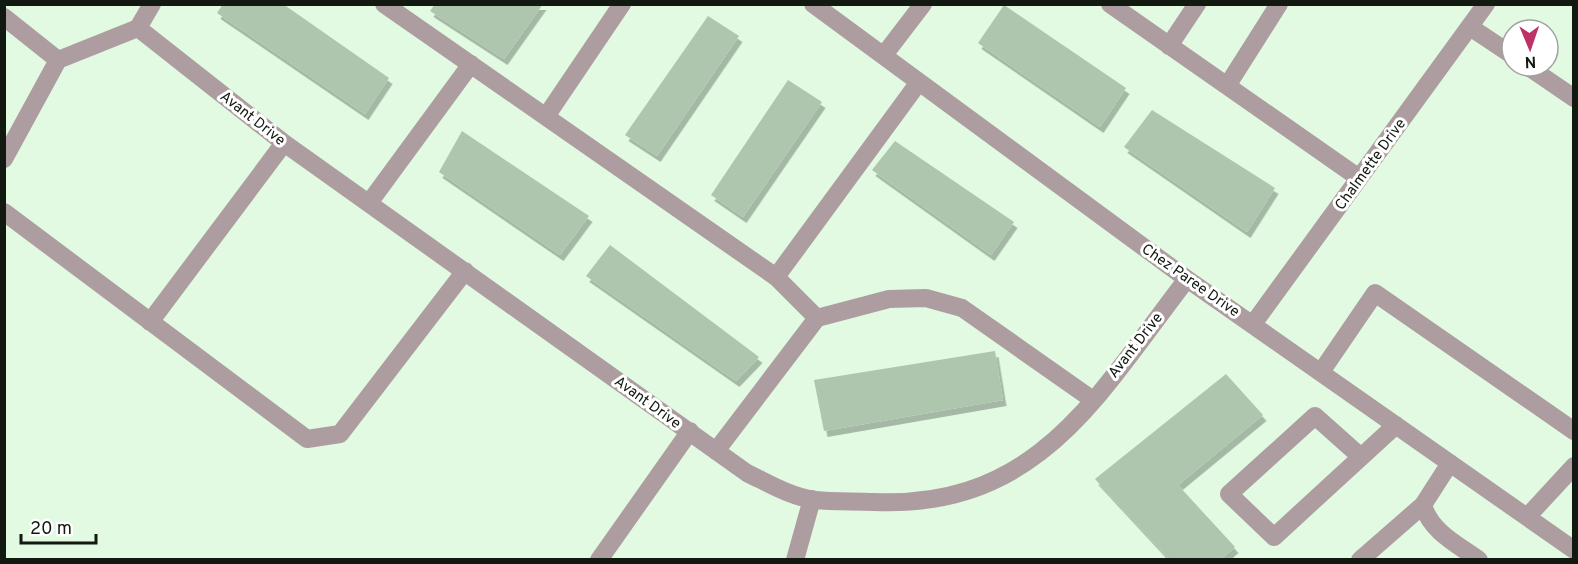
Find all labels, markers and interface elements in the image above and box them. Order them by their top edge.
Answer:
north arrow [1500,18,1560,78]
text: N [1524,51,1537,71]
street label: Avant Drive [216,88,289,151]
street label: Chalmette Drive [1331,115,1411,215]
street label: Chez Paree Drive [1137,240,1243,322]
street label: Avant Drive [1105,309,1168,382]
street label: Avant Drive [610,373,684,434]
scale bar [21,507,96,545]
text: 20 m [30,518,72,541]

